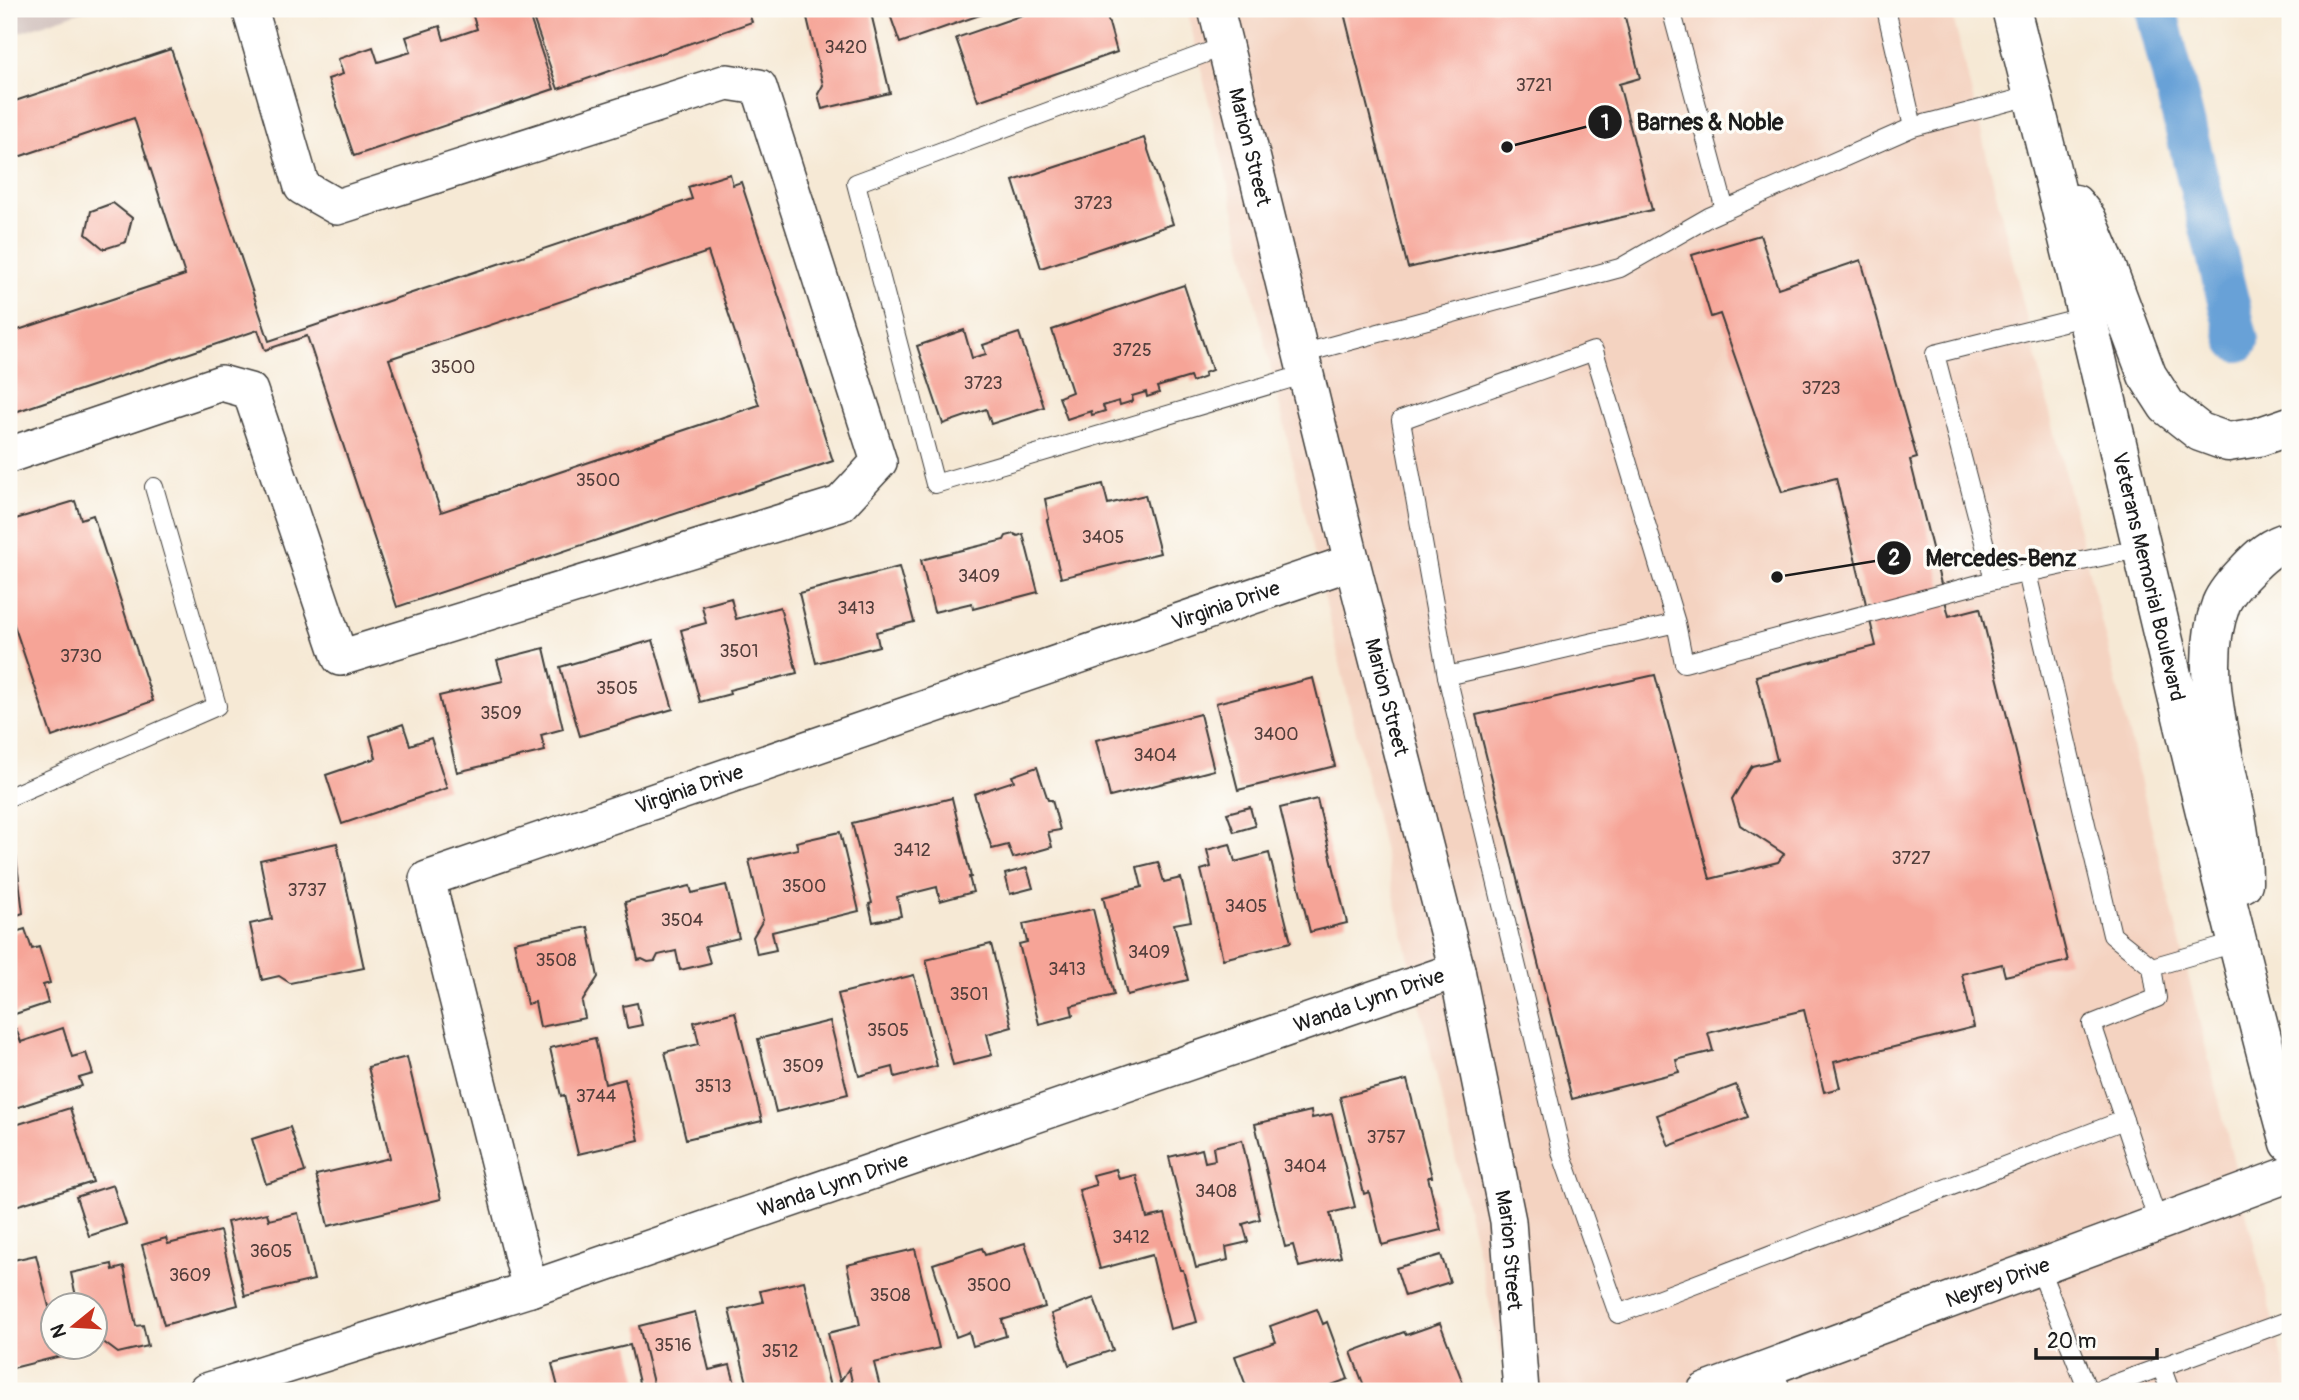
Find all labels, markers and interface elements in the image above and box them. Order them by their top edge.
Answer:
house number: 3420 [825,36,867,59]
house number: 3721 [1516,74,1552,97]
street label: Marion Street [1222,85,1277,209]
callout: Barnes & Noble [1587,100,1797,144]
text: Barnes & Noble [1637,108,1784,137]
text: 1 [1601,110,1609,137]
house number: 3723 [1073,192,1113,215]
house number: 3725 [1112,339,1152,362]
house number: 3500 [431,356,475,379]
house number: 3723 [963,372,1003,395]
house number: 3723 [1801,377,1841,400]
street label: Veterans Memorial Boulevard [2106,449,2191,704]
house number: 3500 [576,469,620,492]
house number: 3405 [1082,526,1124,549]
callout: Mercedes-Benz [1877,536,2091,580]
text: Mercedes-Benz [1926,544,2076,573]
text: 2 [1888,545,1900,572]
house number: 3409 [958,565,1000,588]
street label: Virginia Drive [1168,575,1284,637]
house number: 3413 [837,597,875,620]
street label: Marion Street [1358,635,1415,760]
house number: 3501 [719,640,759,663]
house number: 3730 [60,645,102,668]
house number: 3505 [596,677,638,700]
house number: 3509 [480,702,522,725]
house number: 3400 [1253,723,1299,746]
house number: 3404 [1133,744,1177,767]
street label: Virginia Drive [632,758,748,821]
house number: 3412 [893,839,931,862]
house number: 3727 [1891,847,1931,870]
house number: 3500 [782,875,826,898]
house number: 3737 [287,879,327,902]
house number: 3405 [1225,895,1267,918]
house number: 3504 [661,909,704,932]
house number: 3409 [1128,941,1170,964]
house number: 3508 [535,949,577,972]
house number: 3413 [1048,958,1086,981]
street label: Wanda Lynn Drive [1290,962,1449,1039]
house number: 3501 [949,983,989,1006]
house number: 3505 [867,1019,909,1042]
house number: 3509 [782,1055,824,1078]
house number: 3513 [695,1075,731,1098]
house number: 3744 [576,1085,617,1108]
house number: 3757 [1367,1126,1406,1149]
street label: Wanda Lynn Drive [754,1147,913,1224]
house number: 3404 [1283,1155,1327,1178]
house number: 3408 [1195,1180,1237,1203]
street label: Marion Street [1488,1188,1528,1312]
house number: 3412 [1112,1226,1150,1249]
house number: 3605 [250,1240,292,1263]
street label: Neyrey Drive [1942,1251,2054,1315]
house number: 3609 [169,1264,211,1287]
house number: 3500 [967,1274,1011,1297]
house number: 3508 [869,1284,911,1307]
north arrow [38,1292,108,1362]
scale bar [2036,1316,2157,1360]
text: N [45,1321,72,1341]
text: 20 m [2047,1328,2096,1355]
house number: 3516 [654,1334,692,1357]
house number: 3512 [762,1340,798,1363]

